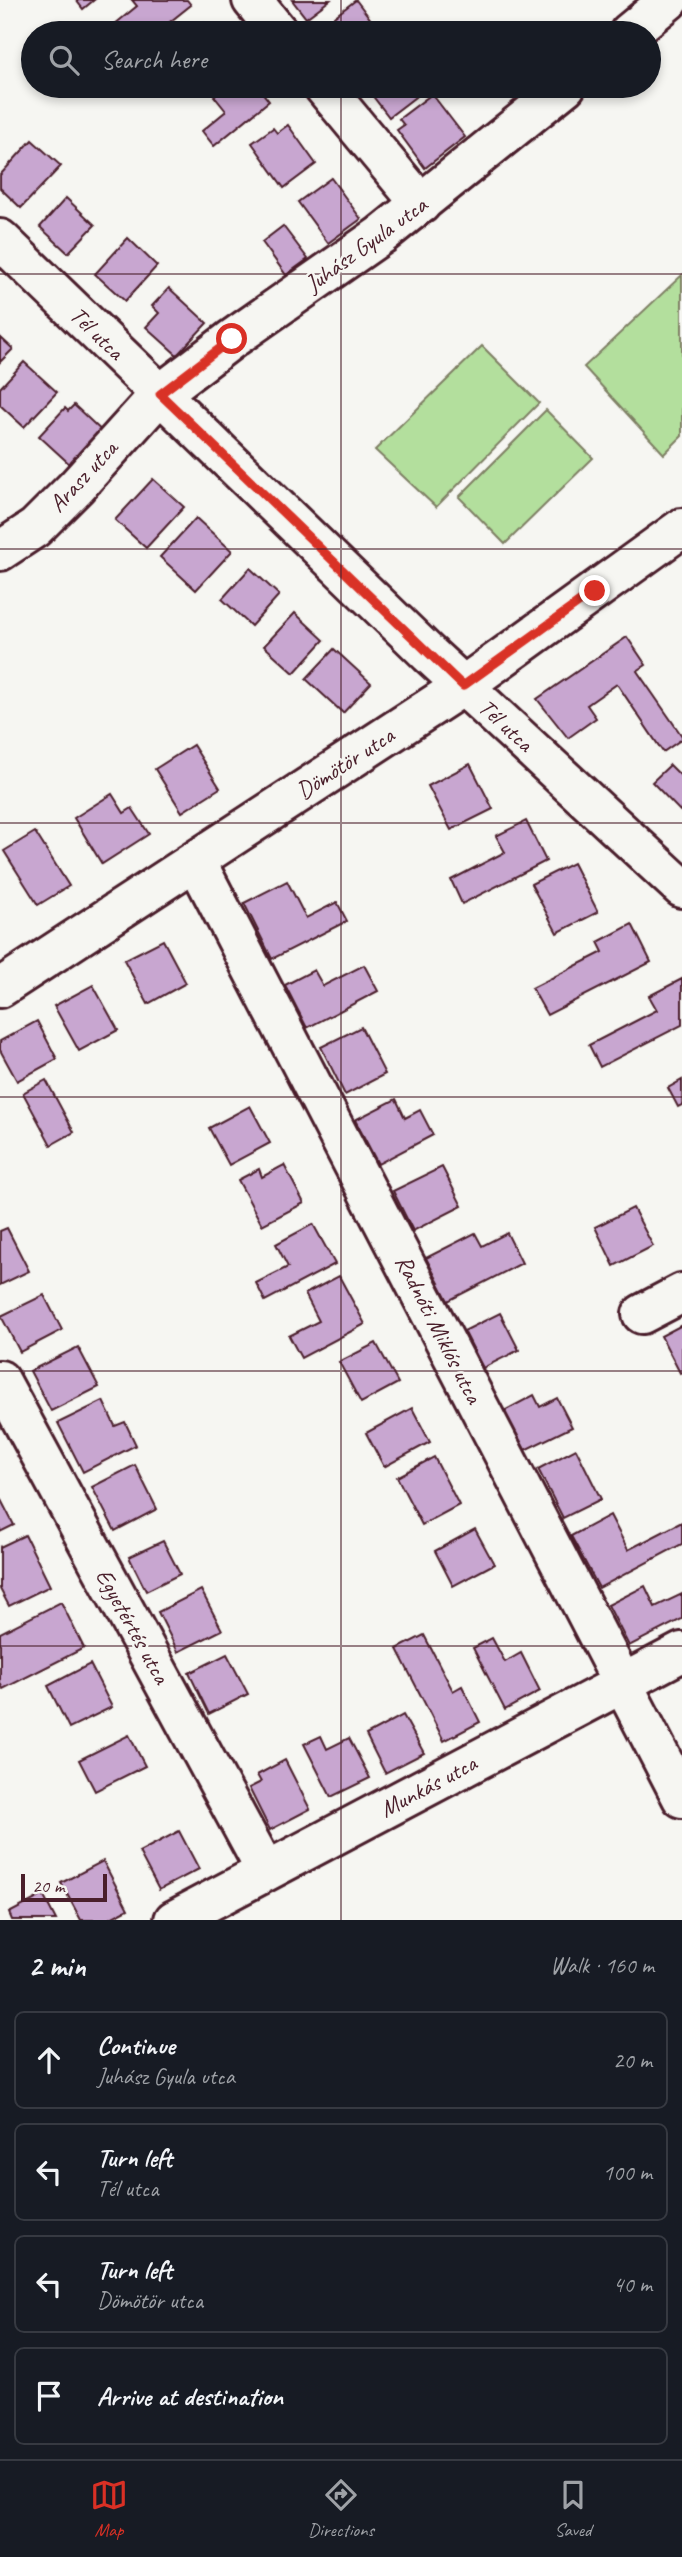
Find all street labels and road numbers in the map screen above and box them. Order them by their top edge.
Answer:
street label: Juhász Gyula utca [298,189,434,299]
street label: Tél utca [64,300,131,367]
street label: Arasz utca [42,432,125,518]
street label: Tél utca [472,692,541,759]
street label: Dömötör utca [290,720,401,806]
street label: Radnóti Miklós utca [389,1250,490,1409]
street label: Egyetértés utca [89,1563,178,1690]
street label: Munkás utca [374,1747,483,1824]

